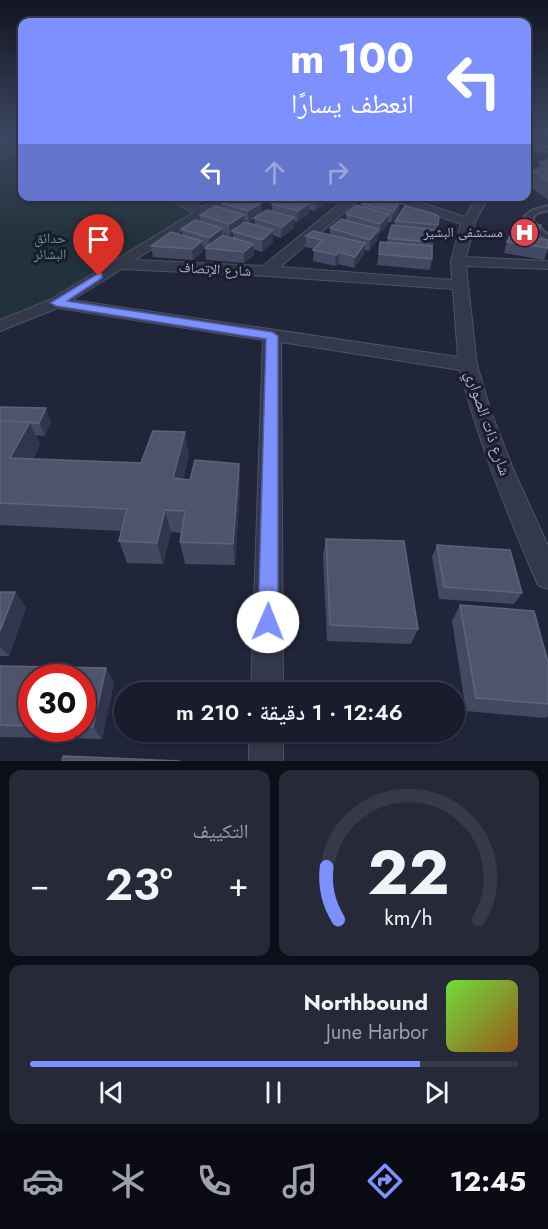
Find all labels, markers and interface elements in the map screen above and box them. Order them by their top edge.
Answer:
text: 100 m [290,28,414,89]
icon: left [435,42,513,120]
text: انعطف يسارًا [291,84,414,123]
icon: left [195,156,228,189]
icon: ahead [258,156,291,189]
icon: right [321,156,354,189]
pin [73,214,124,276]
hospital icon: مستشفى البشير [508,216,540,248]
place label: مستشفى البشير [422,222,503,242]
icon: arrive [82,223,115,256]
park label: حدائق البشائر [33,228,66,264]
street label: شارع الإتصاف [178,257,252,281]
street label: شارع ذات الصواري [458,367,517,479]
position arrow [236,590,300,654]
speed limit sign: 30 [18,664,96,742]
text: 12:46 · 1 دقيقة · 210 m [176,696,403,728]
text: التكييف [192,817,249,846]
text: 22 [368,827,450,917]
text: 23° [105,852,173,917]
text: − [30,861,49,908]
text: + [228,861,248,908]
text: km/h [385,902,433,933]
text: Northbound [304,986,428,1018]
text: June Harbor [326,1018,428,1047]
icon: previous [95,1076,128,1109]
icon: pause [257,1076,290,1109]
icon: next [420,1076,453,1109]
icon: car [22,1160,64,1202]
icon: climate [107,1160,149,1202]
icon: phone [193,1160,235,1202]
icon: music [279,1160,321,1202]
icon: directions [364,1160,406,1202]
text: 12:45 [450,1162,526,1201]

